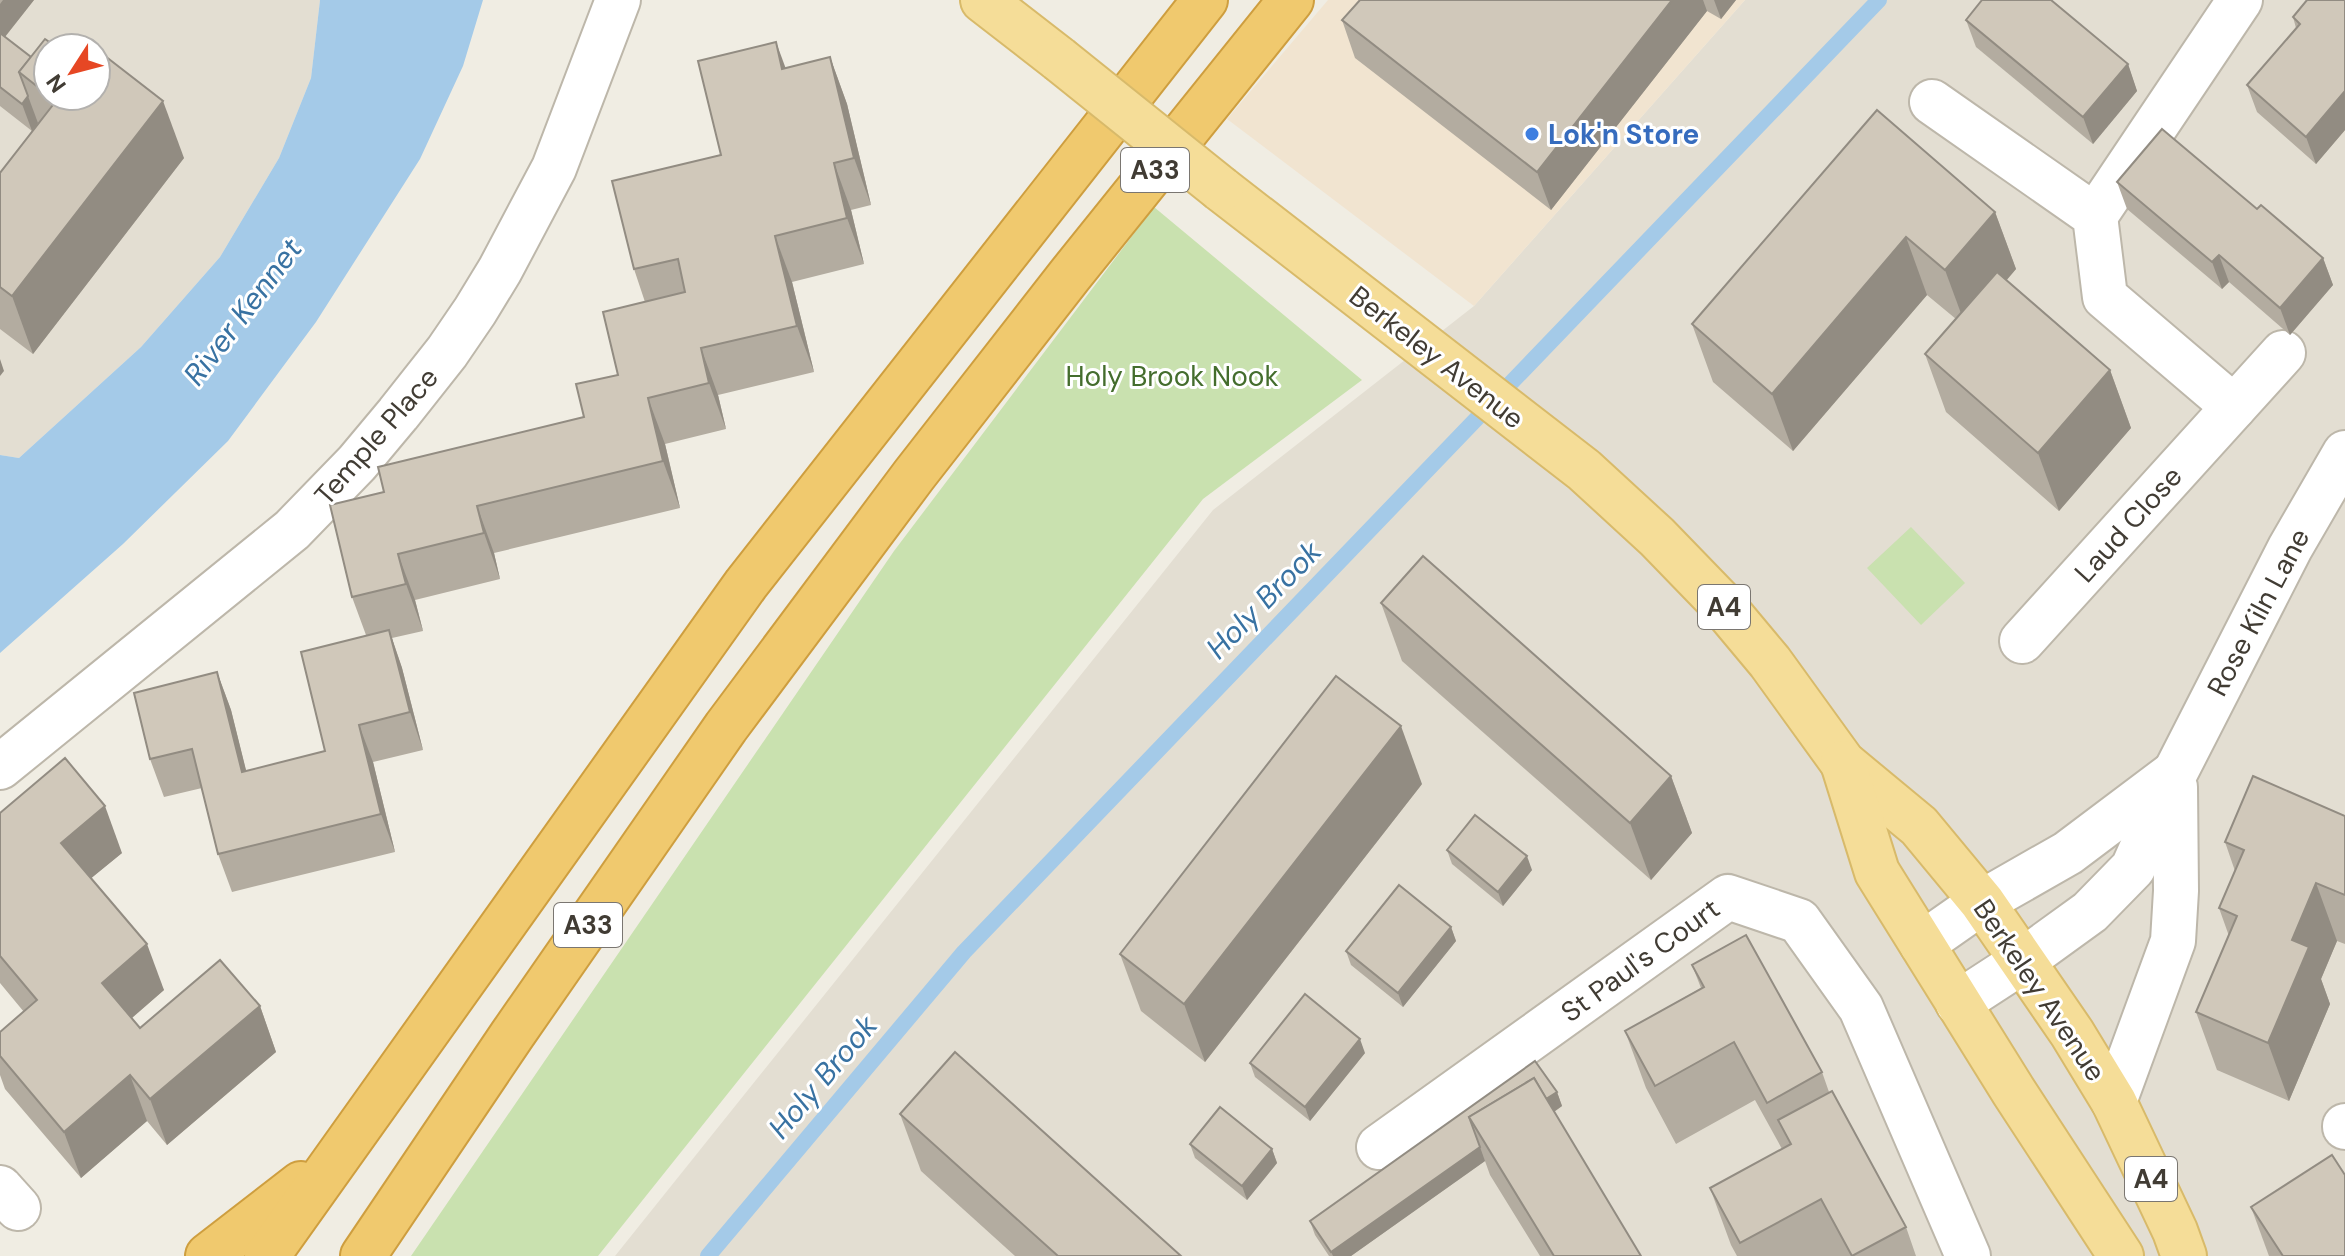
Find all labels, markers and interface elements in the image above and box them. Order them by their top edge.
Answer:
north arrow [32,32,112,112]
text: N [40,68,73,98]
place label: Lok'n Store [1548,116,1699,153]
marker: Lok'n Store [1523,125,1541,143]
road number: A33 [1121,148,1189,192]
water label: River Kennet [175,230,311,393]
street label: Berkeley Avenue [1342,278,1532,437]
park label: Holy Brook Nook [1065,358,1279,395]
street label: Temple Place [306,360,446,513]
street label: Laud Close [2066,458,2190,590]
street label: Rose Kiln Lane [2199,522,2318,702]
water label: Holy Brook [1198,532,1330,667]
road number: A4 [1698,585,1750,629]
street label: St Paul's Court [1553,890,1727,1031]
street label: Berkeley Avenue [1965,892,2114,1088]
road number: A33 [554,903,622,947]
water label: Holy Brook [759,1006,886,1147]
road number: A4 [2125,1157,2177,1201]

